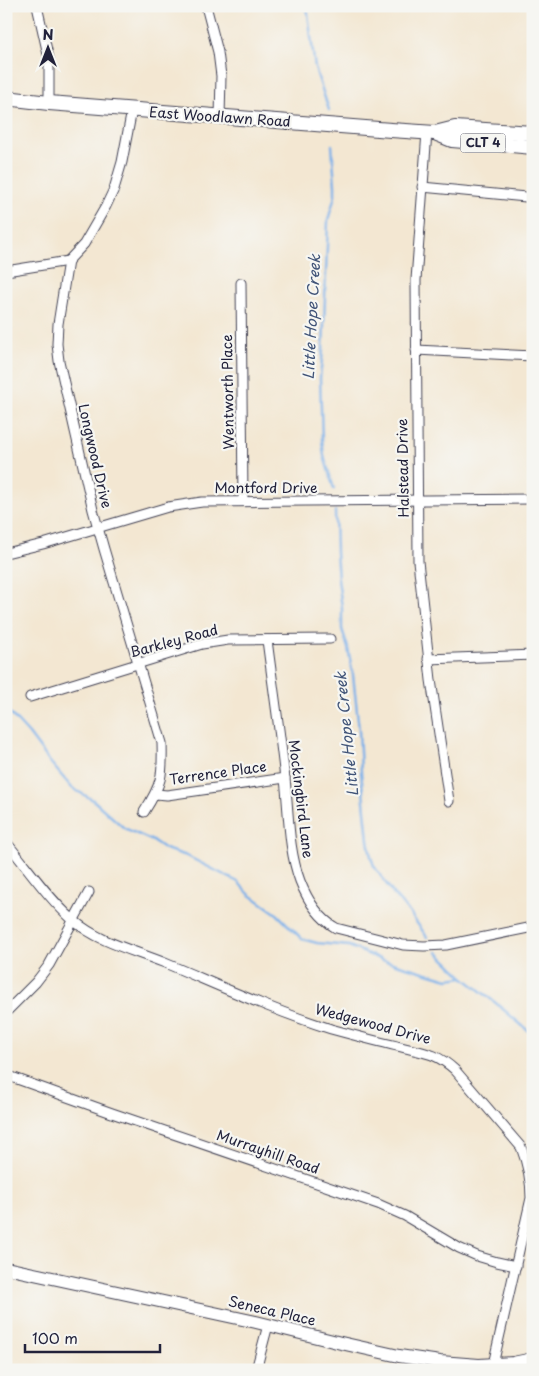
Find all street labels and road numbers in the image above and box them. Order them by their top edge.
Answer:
street label: East Woodlawn Road [148,101,292,132]
road number: CLT 4 [460,134,506,152]
street label: Wentworth Place [216,334,239,450]
street label: Longwood Drive [73,402,118,510]
street label: Halstead Drive [391,418,414,518]
street label: Montford Drive [214,477,318,498]
street label: Barkley Road [127,619,220,662]
street label: Mockingbird Lane [284,738,319,860]
street label: Terrence Place [168,755,268,790]
street label: Wedgewood Drive [313,998,433,1049]
street label: Murrayhill Road [214,1124,323,1179]
street label: Seneca Place [226,1290,318,1331]

